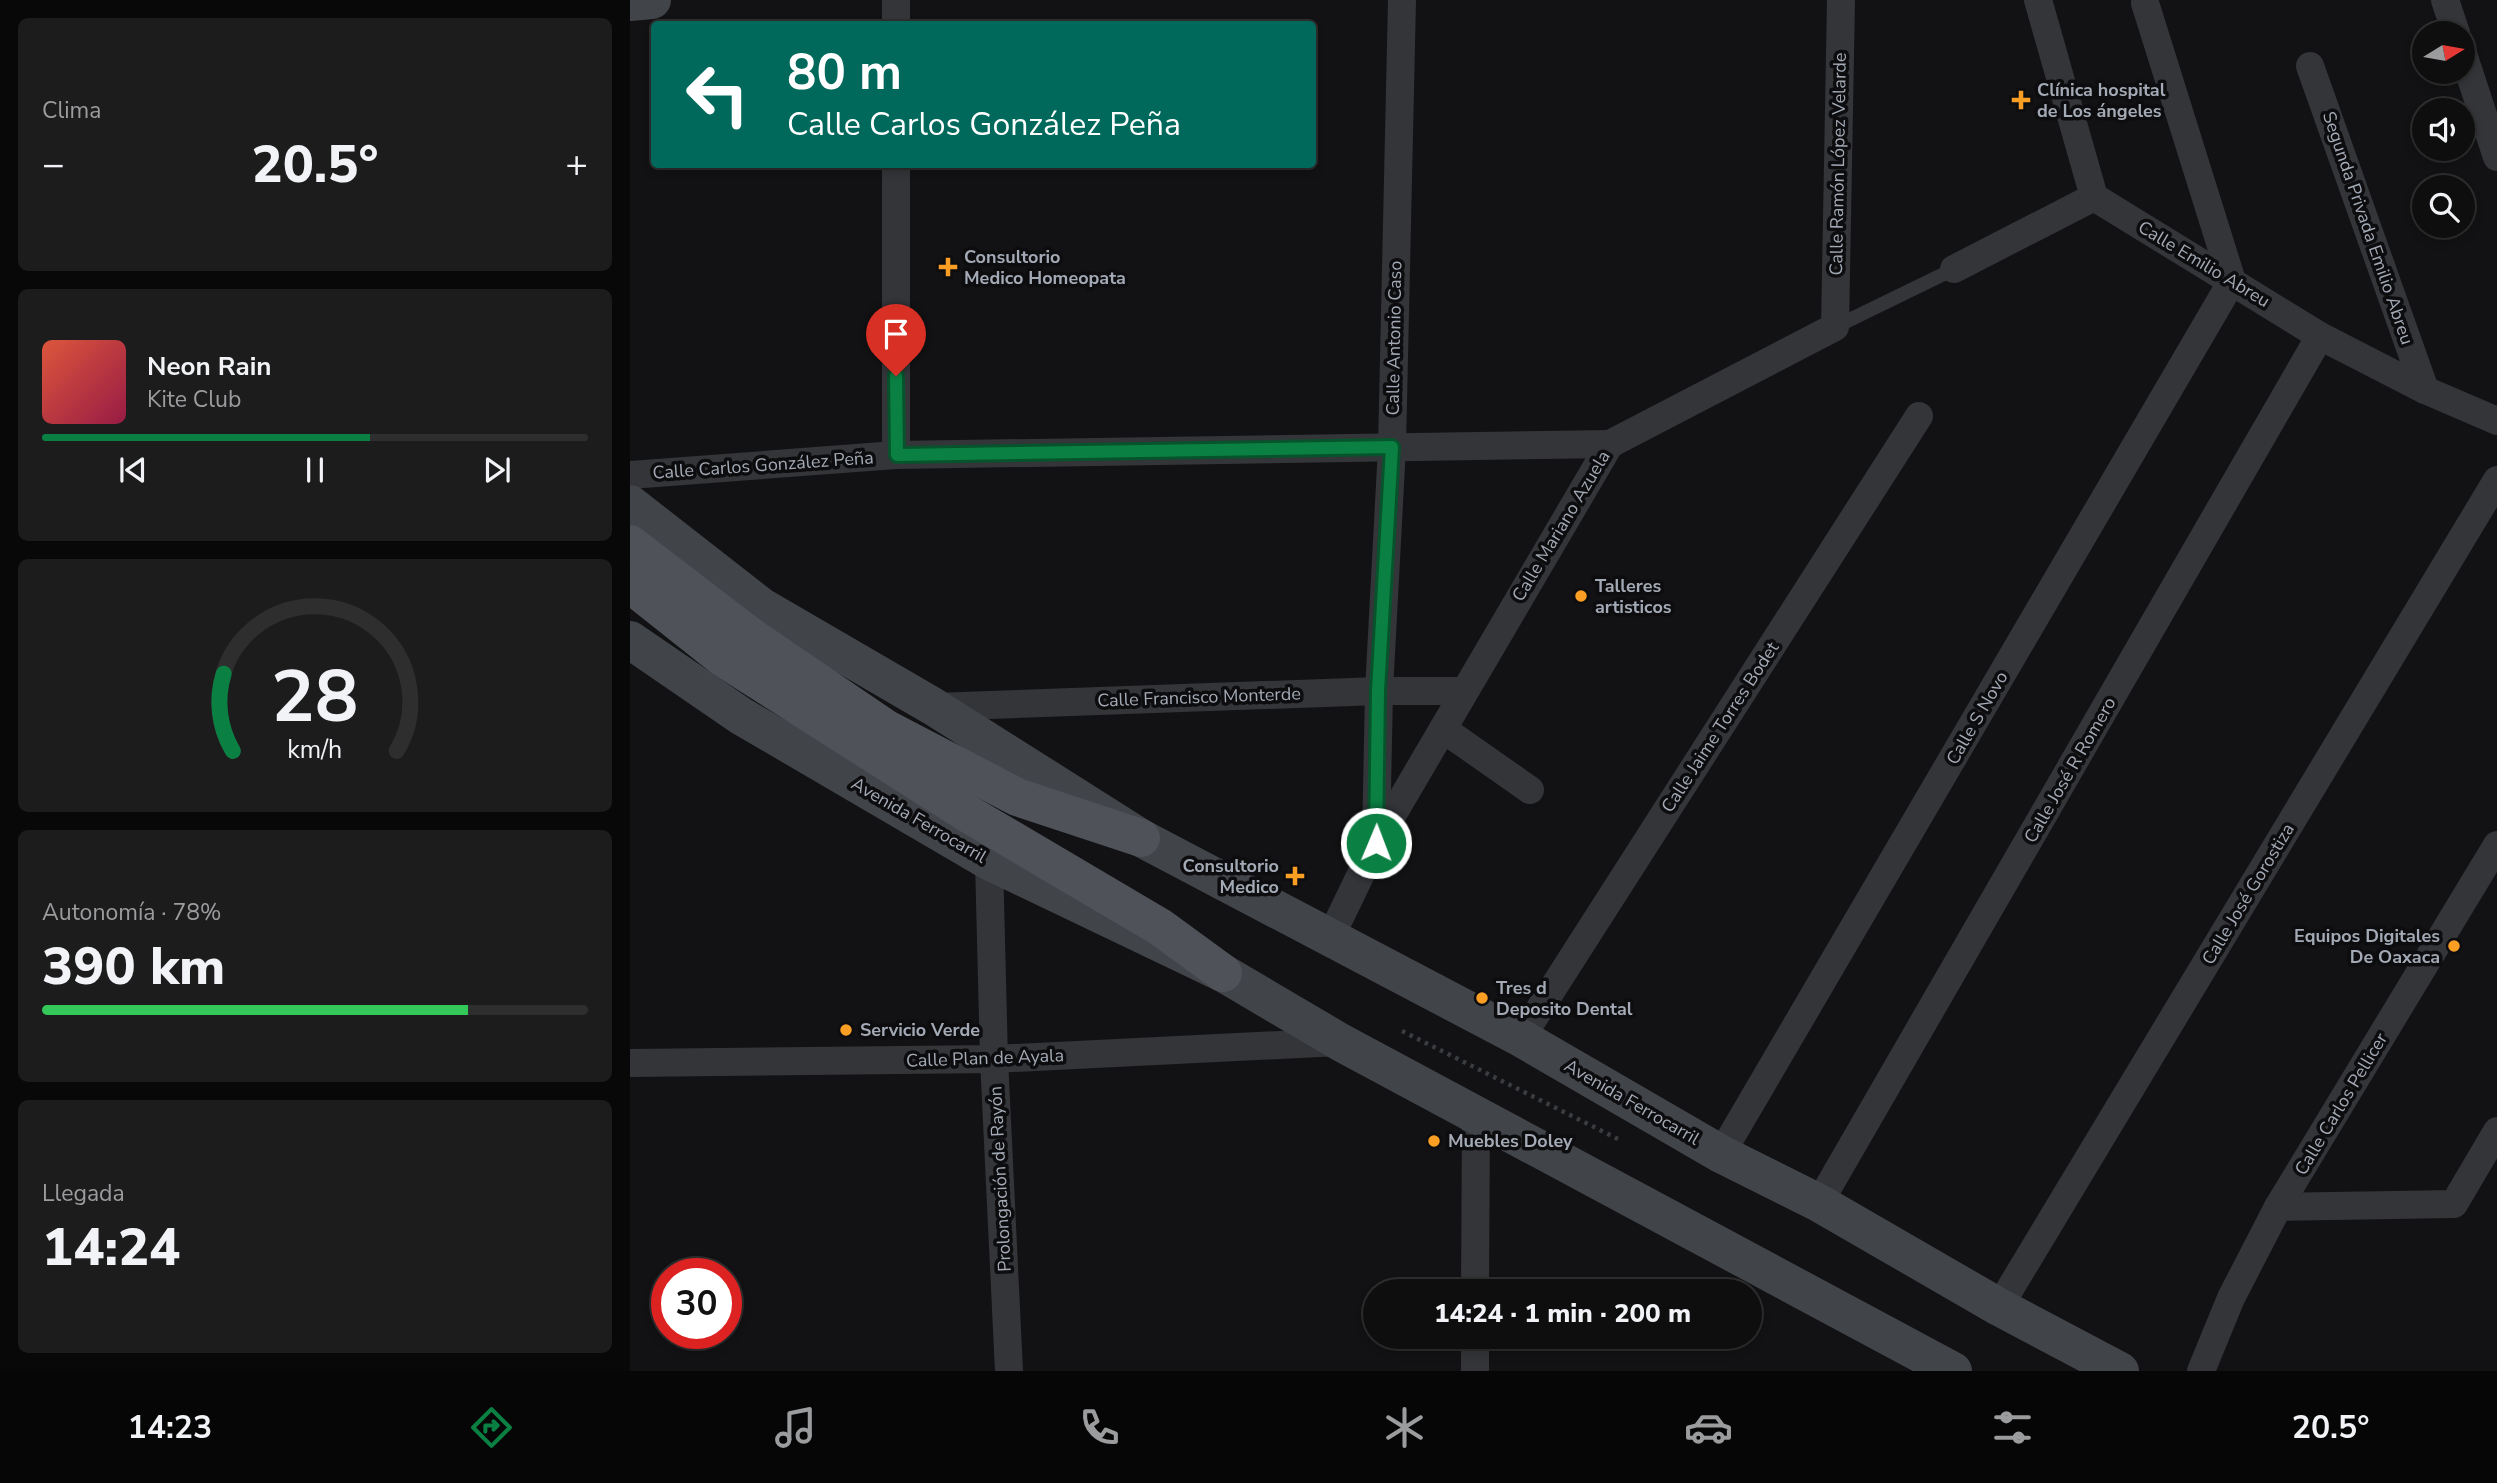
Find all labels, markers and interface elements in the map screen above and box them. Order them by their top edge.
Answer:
north arrow [2412,21,2474,84]
map controls [2412,21,2475,238]
text: 80 m [787,39,902,106]
icon: left [672,49,763,140]
street label: Calle Ramón López Velarde [1824,52,1852,276]
place label: Clínica hospital de Los ángeles [2037,78,2166,123]
marker: Clínica hospital de Los ángeles [2011,90,2031,110]
text: Clima [42,95,102,126]
button: sound [2412,98,2475,161]
text: Calle Carlos González Peña [787,103,1181,146]
street label: Segunda Privada Emilio Abreu [2317,108,2419,348]
text: 20.5° [251,129,379,200]
text: − [42,139,65,190]
text: + [565,139,588,190]
button: search [2412,175,2475,238]
street label: Calle Emilio Abreu [2134,215,2274,313]
place label: Consultorio Medico Homeopata [964,245,1126,290]
marker: Consultorio Medico Homeopata [938,257,958,277]
street label: Calle Antonio Caso [1381,260,1407,416]
pin [866,304,926,376]
icon: arrive [877,315,915,353]
text: Neon Rain [147,349,272,384]
text: Kite Club [147,384,241,415]
street label: Calle Carlos González Peña [652,445,874,485]
street label: Calle Mariano Azuela [1506,446,1616,606]
icon: previous [114,451,152,489]
icon: pause [296,451,334,489]
icon: next [478,451,516,489]
place label: Talleres artisticos [1595,574,1672,619]
marker: Talleres artisticos [1573,588,1589,604]
street label: Calle Jaime Torres Bodet [1656,636,1785,817]
text: 28 [271,648,359,748]
street label: Calle S Novo [1941,667,2013,769]
street label: Calle Francisco Monterde [1097,681,1301,713]
street label: Calle José R Romero [2018,693,2122,847]
text: km/h [287,733,343,767]
street label: Avenida Ferrocarril [847,771,992,869]
position arrow [1339,806,1413,880]
street label: Calle José Gorostiza [2196,819,2300,969]
place label: Consultorio Medico [1183,854,1279,899]
marker: Consultorio Medico [1285,866,1305,886]
text: Autonomía · 78% [42,897,222,928]
place label: Equipos Digitales De Oaxaca [2294,924,2440,969]
text: 390 km [42,931,225,1002]
marker: Equipos Digitales De Oaxaca [2446,938,2462,954]
place label: Tres d Deposito Dental [1496,976,1633,1021]
marker: Tres d Deposito Dental [1474,990,1490,1006]
place label: Servicio Verde [860,1018,980,1042]
marker: Servicio Verde [838,1022,854,1038]
street label: Calle Carlos Pellicer [2289,1028,2393,1180]
street label: Calle Plan de Ayala [906,1043,1064,1073]
street label: Avenida Ferrocarril [1560,1053,1705,1151]
street label: Prolongación de Rayón [983,1086,1017,1272]
place label: Muebles Doley [1448,1129,1573,1153]
marker: Muebles Doley [1426,1133,1442,1149]
text: Llegada [42,1178,125,1209]
text: 14:24 [42,1212,180,1283]
speed limit sign: 30 [651,1258,742,1349]
text: 14:24 · 1 min · 200 m [1434,1296,1691,1331]
icon: directions [467,1403,516,1452]
icon: music [771,1403,820,1452]
icon: phone [1075,1403,1124,1452]
icon: climate [1380,1403,1429,1452]
icon: car [1684,1403,1733,1452]
icon: filters [1988,1403,2037,1452]
text: 14:23 [128,1406,212,1449]
text: 20.5° [2292,1406,2369,1449]

